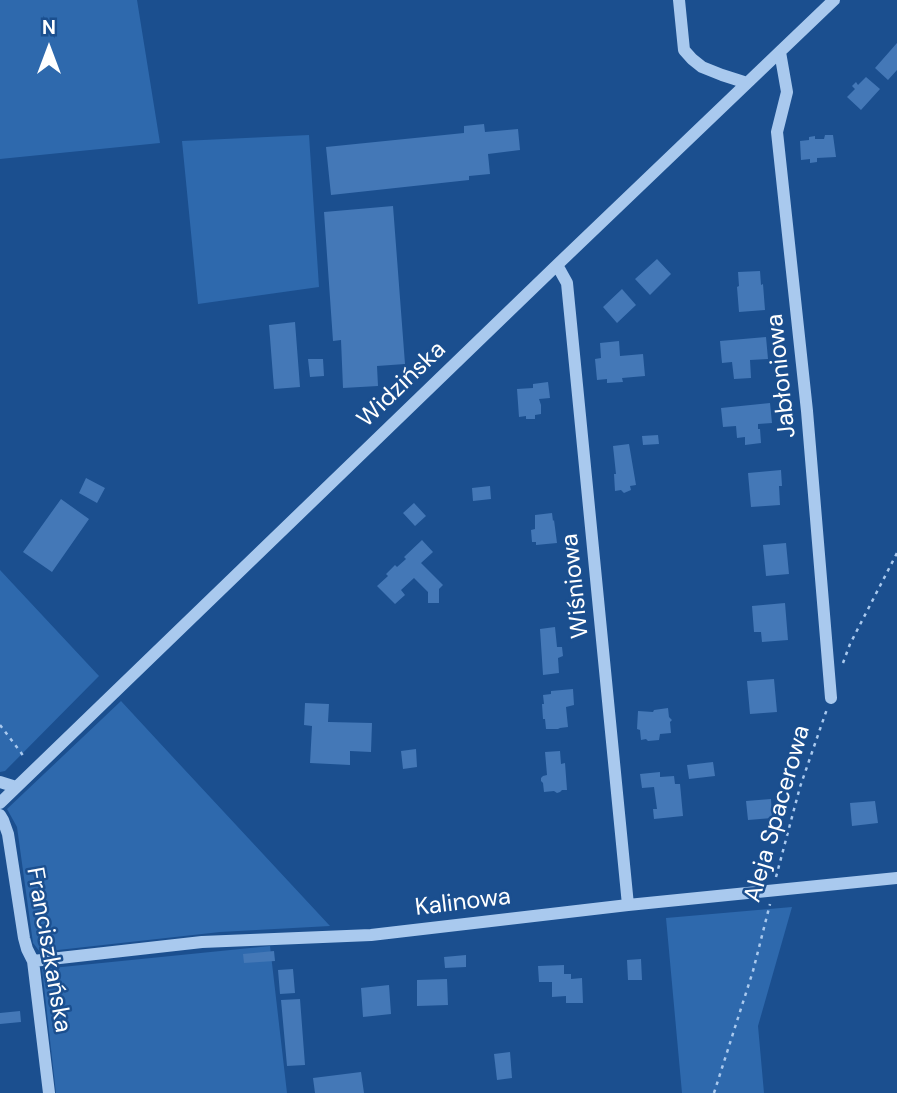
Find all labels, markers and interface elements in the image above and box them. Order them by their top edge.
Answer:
north arrow [14,14,84,84]
text: N [42,15,56,40]
street label: Jabłoniowa [761,313,803,439]
street label: Widzińska [352,336,452,434]
street label: Wiśniowa [556,532,596,640]
street label: Aleja Spacerowa [739,722,817,906]
street label: Franciszkańska [19,865,77,1035]
street label: Kalinowa [414,883,512,923]

